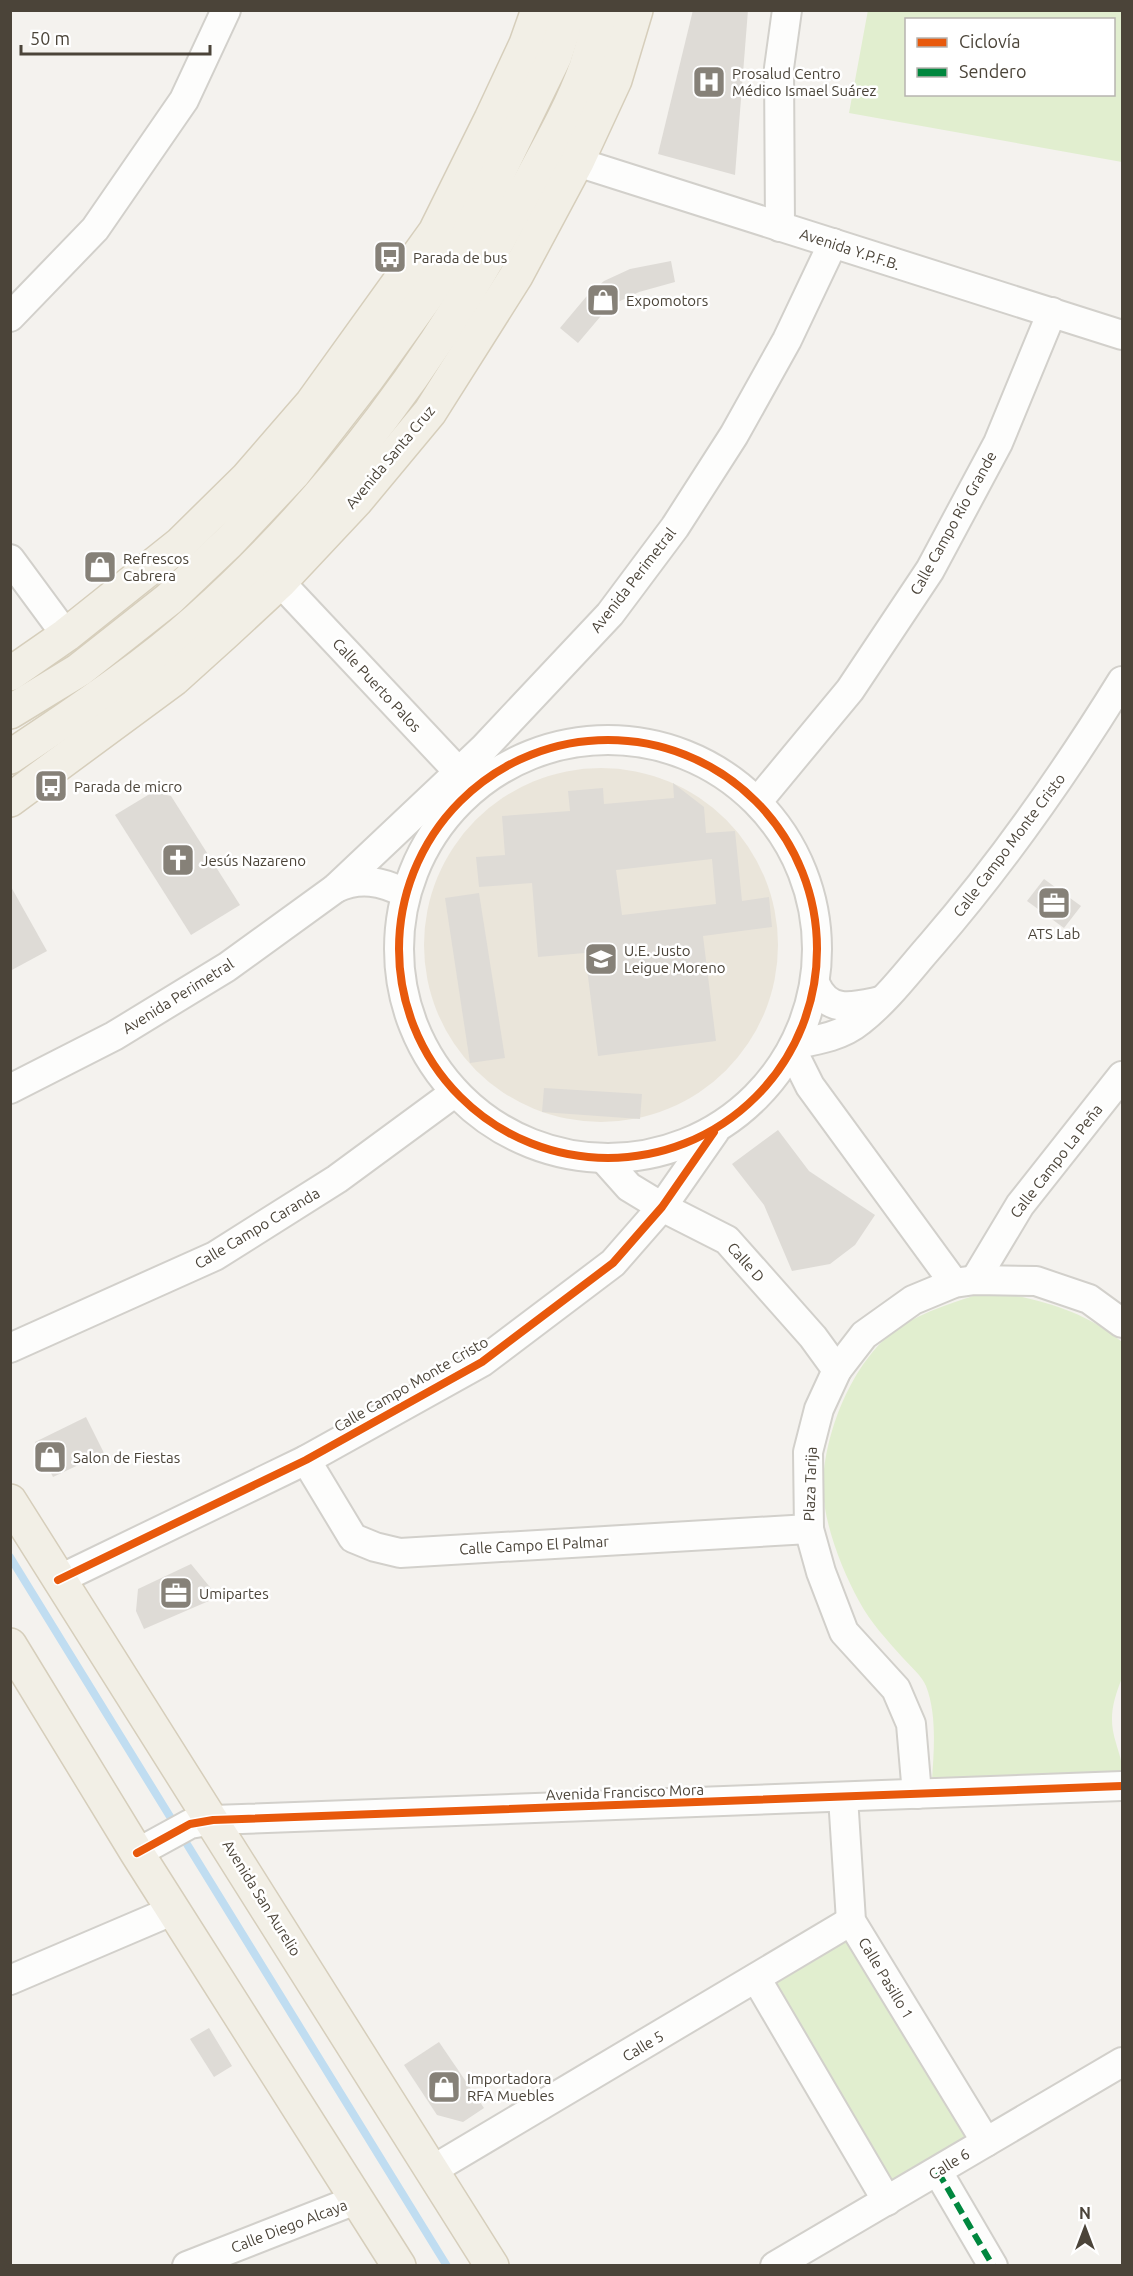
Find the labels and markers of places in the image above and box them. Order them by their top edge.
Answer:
hospital icon: Prosalud Centro Médico Ismael Suárez [691,64,727,100]
place label: Prosalud Centro Médico Ismael Suárez [732,65,877,99]
bus stop icon: Parada de bus [372,239,408,275]
place label: Parada de bus [413,249,507,266]
shop icon: Expomotors [585,282,621,318]
place label: Expomotors [626,292,708,309]
shop icon: Refrescos Cabrera [82,549,118,585]
place label: Refrescos Cabrera [123,550,189,584]
bus stop icon: Parada de micro [33,768,69,804]
place label: Parada de micro [74,778,182,795]
church icon: Jesús Nazareno [160,842,196,878]
place label: Jesús Nazareno [201,852,306,869]
office icon: ATS Lab [1036,885,1072,921]
place label: ATS Lab [1028,925,1080,942]
school or university icon: U.E. Justo Leigue Moreno [583,941,619,977]
place label: U.E. Justo Leigue Moreno [624,942,726,976]
shop icon: Salon de Fiestas [32,1439,68,1475]
place label: Salon de Fiestas [73,1449,180,1466]
office icon: Umipartes [158,1575,194,1611]
place label: Umipartes [199,1585,269,1602]
shop icon: Importadora RFA Muebles [426,2069,462,2105]
place label: Importadora RFA Muebles [467,2070,554,2104]

